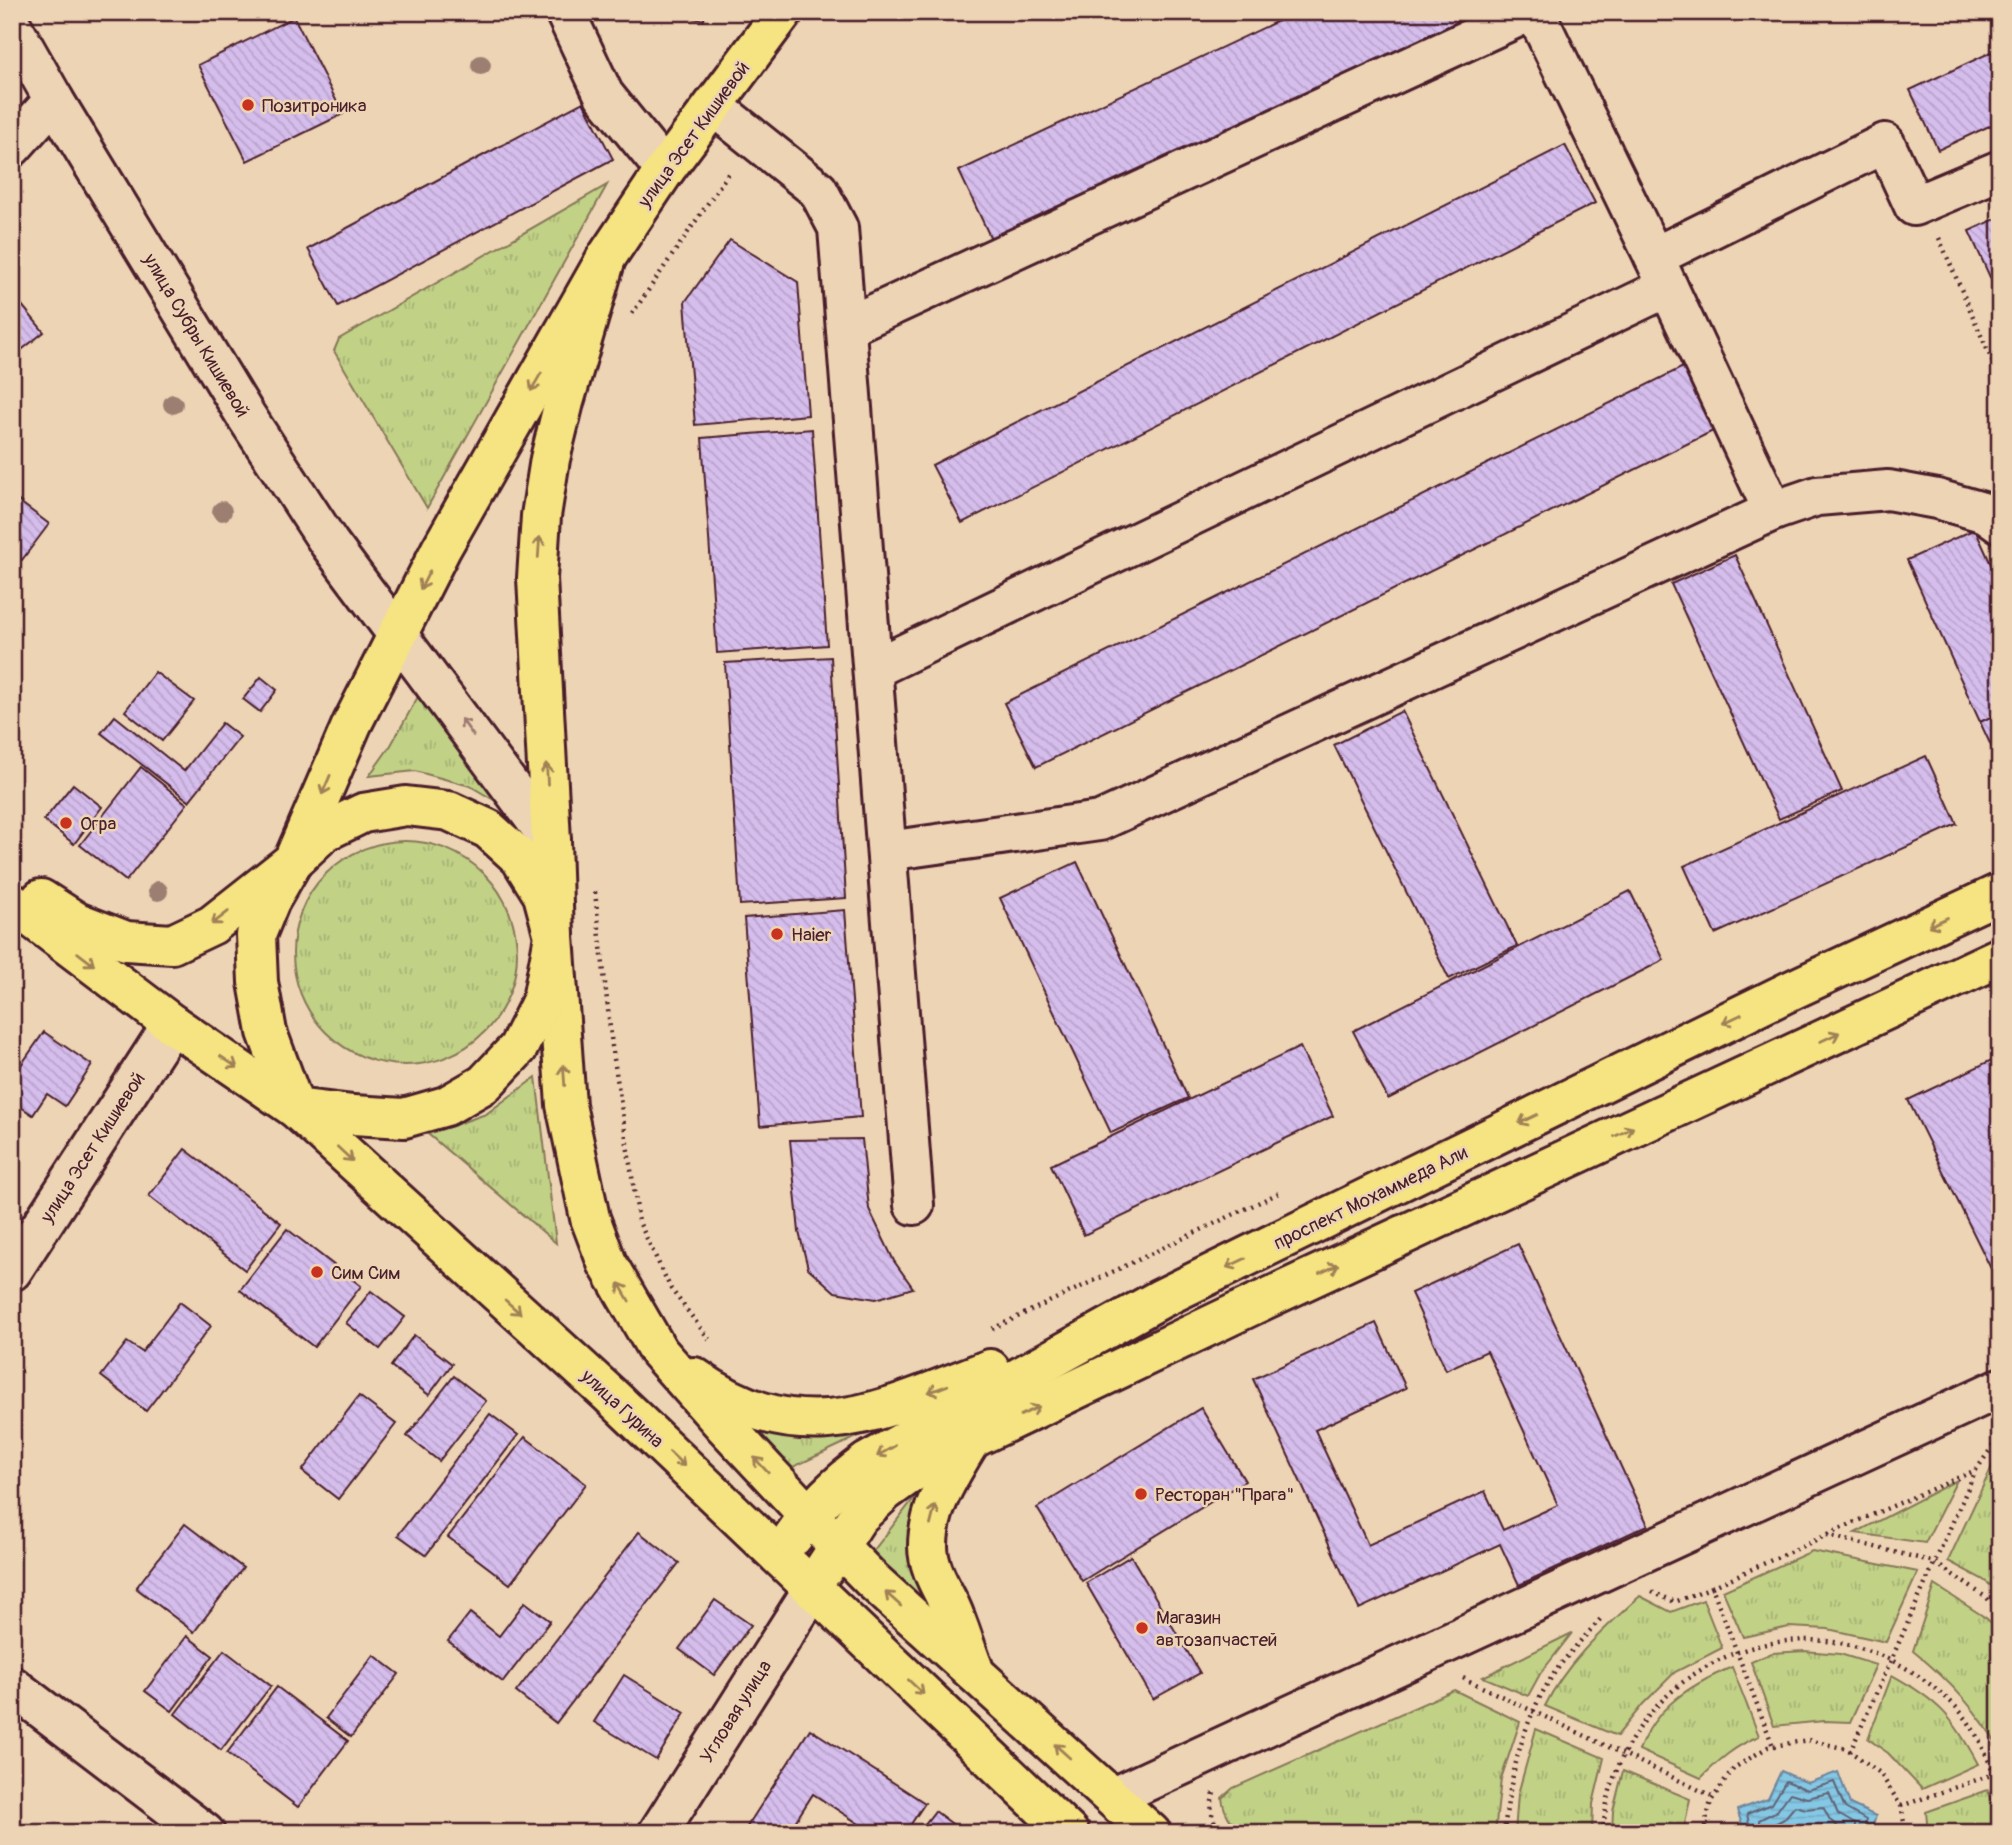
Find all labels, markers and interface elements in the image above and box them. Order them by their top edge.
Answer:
street label: улица Эсет Кишиевой [632,57,755,213]
place label: Позитроника [262,94,367,118]
marker: Позитроника [240,97,256,113]
street label: улица Субры Кишиевой [137,248,255,422]
one-way arrow [529,371,543,391]
one-way arrow [533,536,546,559]
one-way arrow [417,569,431,590]
one-way arrow [460,718,474,737]
one-way arrow [541,763,554,786]
one-way arrow [319,774,332,795]
place label: Огра [80,812,117,836]
marker: Огра [58,815,74,831]
one-way arrow [211,911,229,926]
one-way arrow [1928,916,1949,929]
place label: Haier [791,923,832,947]
marker: Haier [769,926,785,942]
one-way arrow [77,951,96,966]
one-way arrow [1722,1013,1743,1027]
one-way arrow [1819,1029,1840,1043]
one-way arrow [219,1055,238,1069]
one-way arrow [557,1064,570,1087]
street label: улица Эсет Кишиевой [35,1068,151,1228]
one-way arrow [1518,1113,1539,1127]
one-way arrow [1613,1125,1634,1139]
street label: проспект Мохаммеда Али [1270,1140,1472,1255]
one-way arrow [336,1146,354,1162]
one-way arrow [1226,1256,1247,1270]
place label: Сим Сим [331,1261,401,1285]
one-way arrow [1318,1262,1339,1275]
marker: Сим Сим [309,1264,325,1280]
one-way arrow [617,1282,630,1303]
one-way arrow [504,1299,522,1315]
street label: улица Гурина [575,1364,669,1453]
one-way arrow [927,1384,949,1397]
one-way arrow [1019,1404,1040,1418]
one-way arrow [876,1445,897,1458]
one-way arrow [669,1450,686,1467]
one-way arrow [753,1457,770,1474]
place label: Ресторан "Прага" [1155,1483,1294,1507]
marker: Ресторан "Прага" [1133,1486,1149,1502]
one-way arrow [927,1505,940,1527]
one-way arrow [884,1591,902,1607]
place label: Магазин автозапчастей [1156,1606,1277,1652]
marker: Магазин автозапчастей [1134,1620,1150,1636]
street label: Угловая улица [695,1656,777,1767]
one-way arrow [907,1678,924,1695]
one-way arrow [1054,1743,1071,1760]

